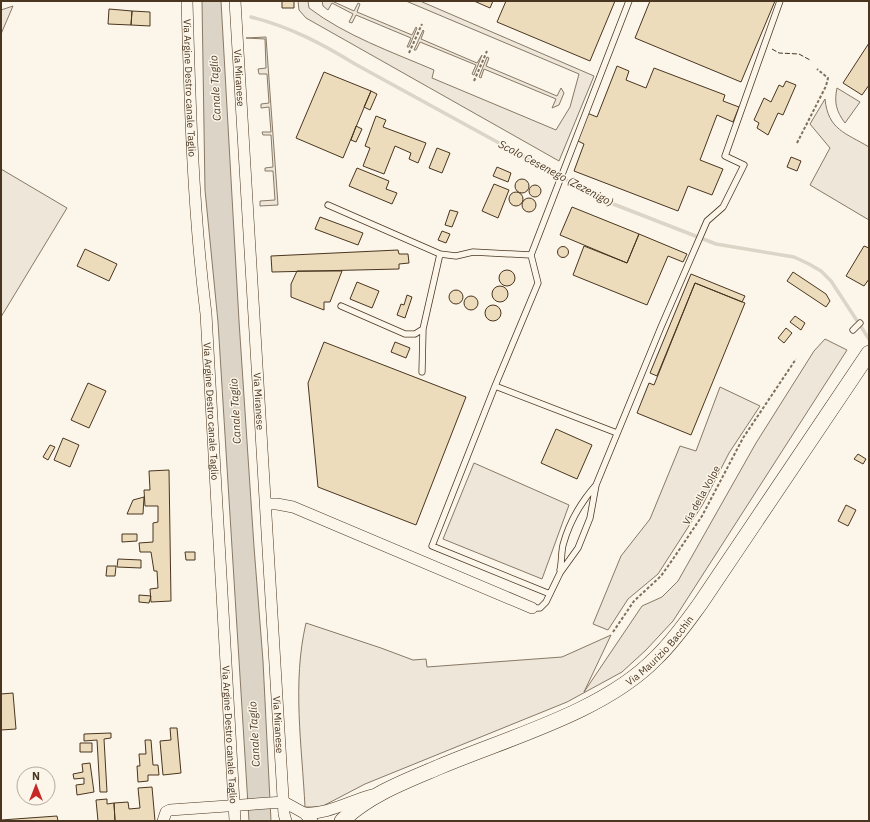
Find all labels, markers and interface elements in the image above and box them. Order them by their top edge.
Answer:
street label: Via Argine Destro canale Taglio [181,19,199,158]
street label: Via Miranese [231,49,247,107]
water label: Canale Taglio [206,55,224,121]
water label: Scolo Cesenego (Zezenigo) [496,137,616,209]
street label: Via Argine Destro canale Taglio [201,342,222,481]
street label: Via Miranese [250,372,267,431]
water label: Canale Taglio [226,378,244,444]
street label: Via della Volpe [680,463,723,527]
street label: Via Maurizio Bacchin [623,613,696,689]
street label: Via Argine Destro canale Taglio [219,665,240,804]
street label: Via Miranese [270,696,286,754]
water label: Canale Taglio [245,701,263,767]
north arrow [16,766,56,806]
text: N [32,769,40,783]

